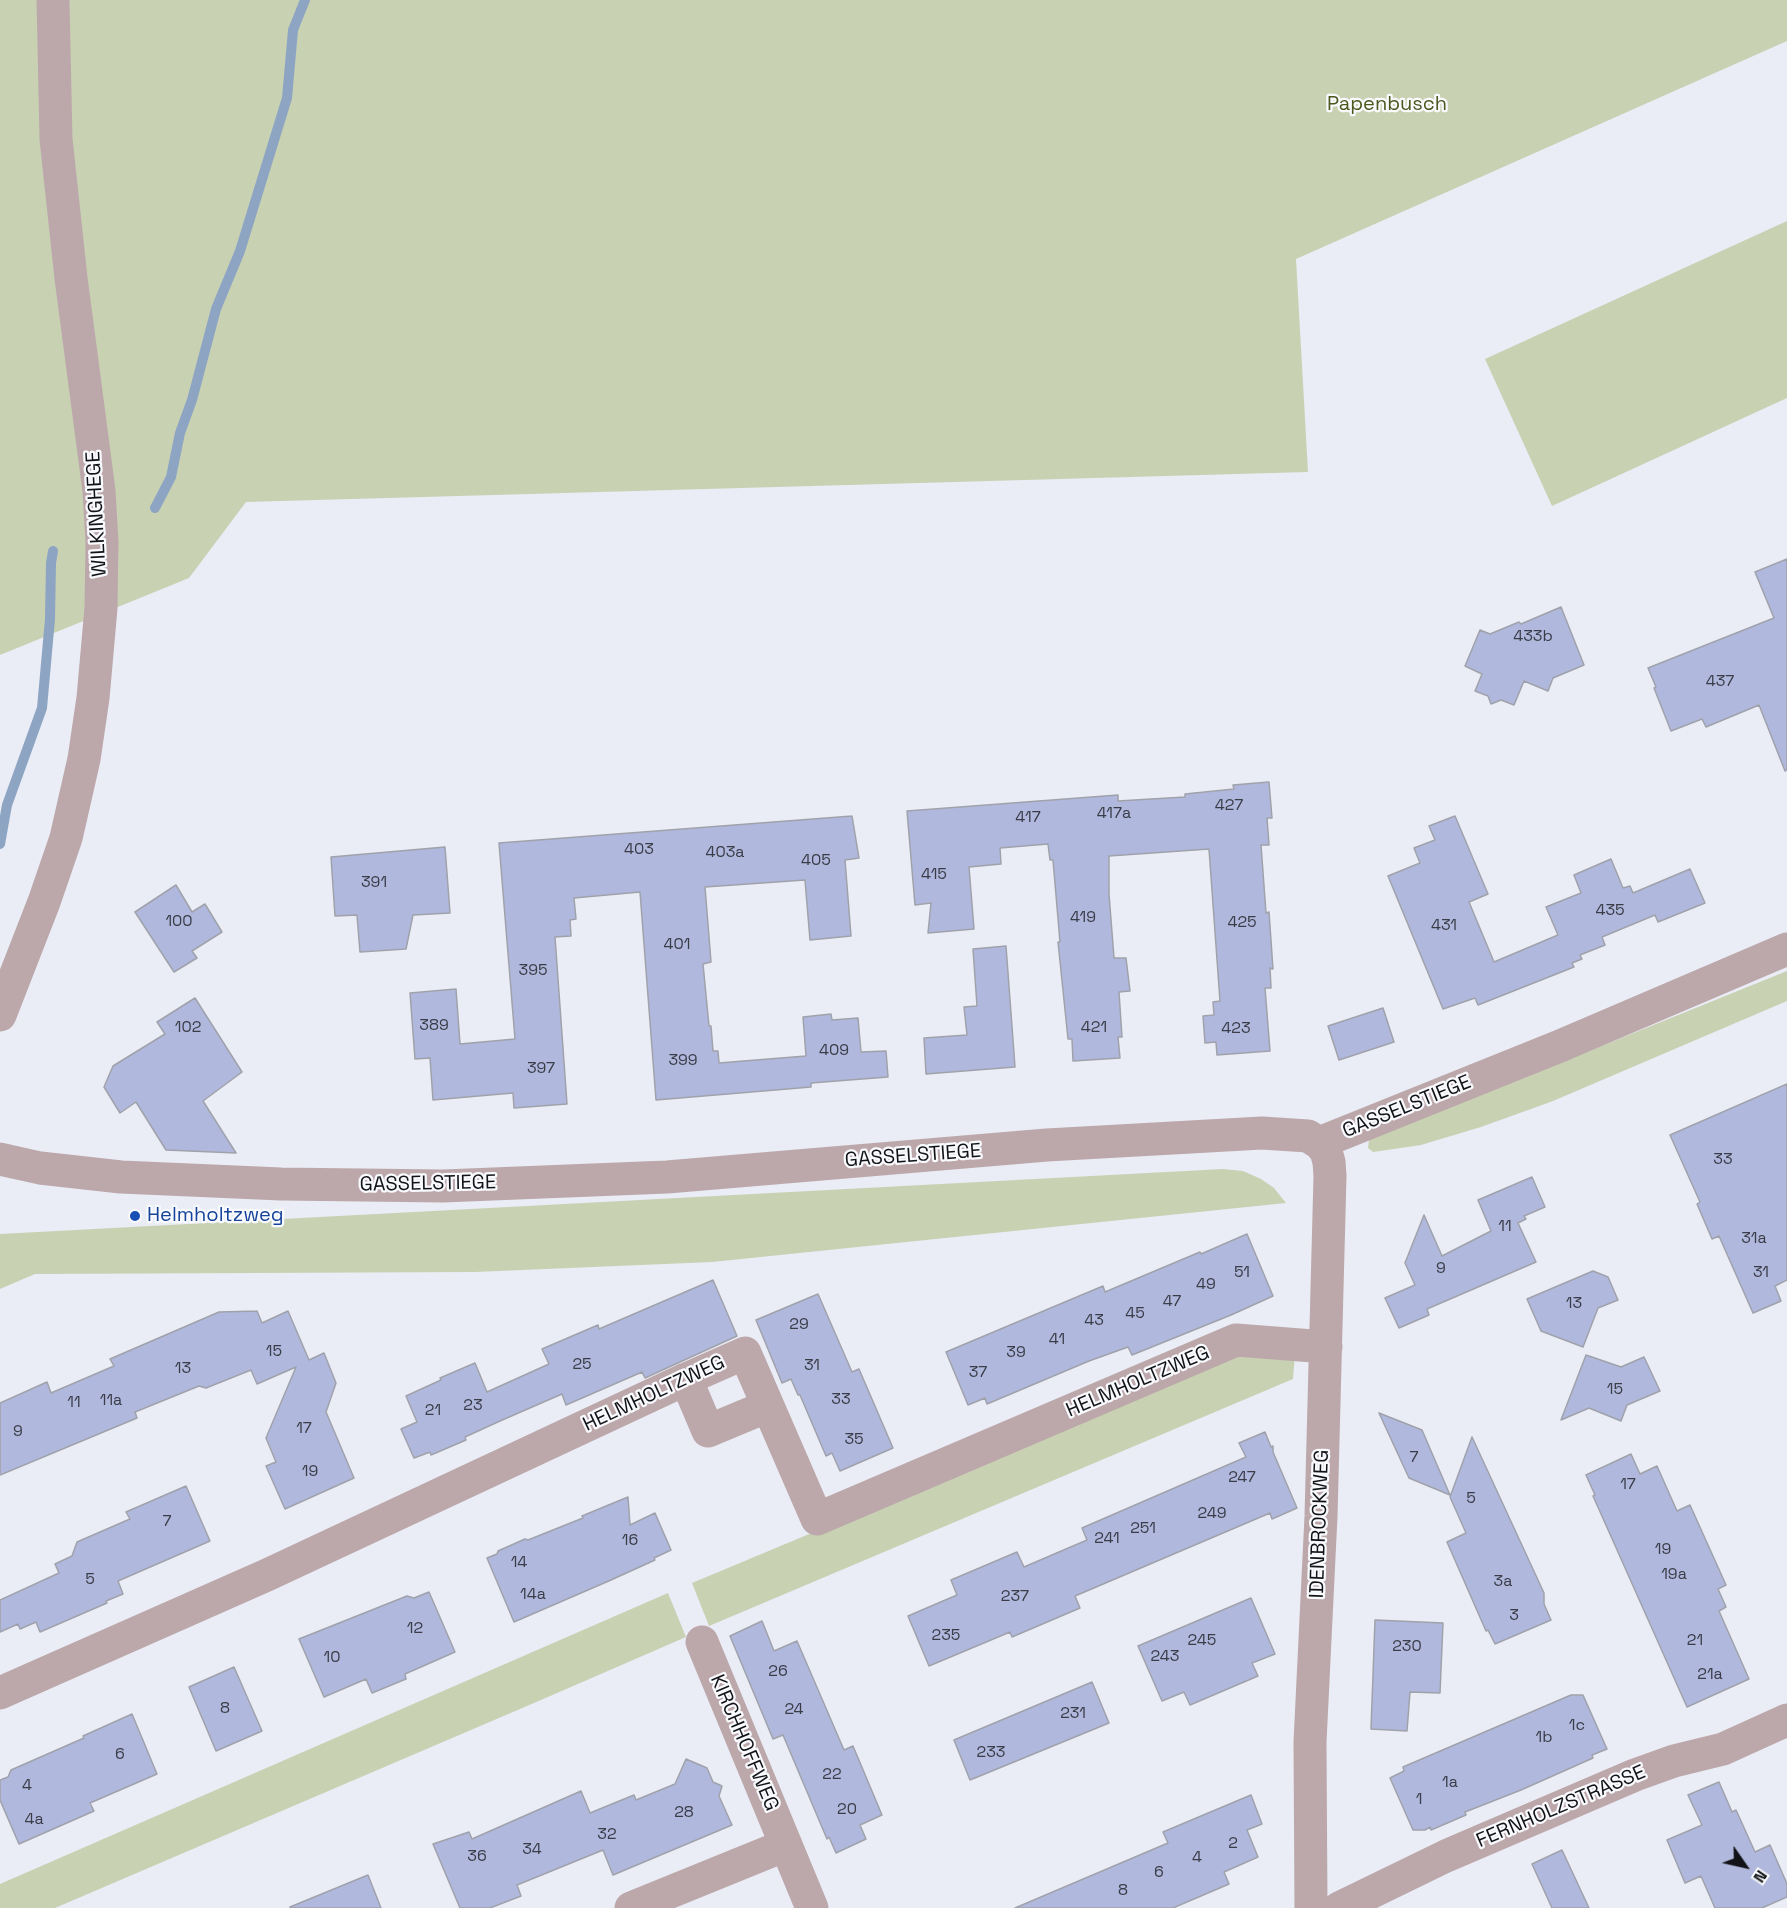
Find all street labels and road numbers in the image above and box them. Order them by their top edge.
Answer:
street label: WILKINGHEGE [82,451,112,577]
street label: GASSELSTIEGE [1339,1070,1475,1144]
street label: GASSELSTIEGE [844,1139,982,1173]
street label: GASSELSTIEGE [360,1171,496,1197]
street label: HELMHOLTZWEG [1063,1341,1213,1423]
street label: HELMHOLTZWEG [579,1351,729,1437]
street label: IDENBROCKWEG [1305,1449,1335,1599]
street label: KIRCHHOFFWEG [704,1671,784,1815]
street label: FERNHOLZSTRASSE [1473,1761,1649,1853]

